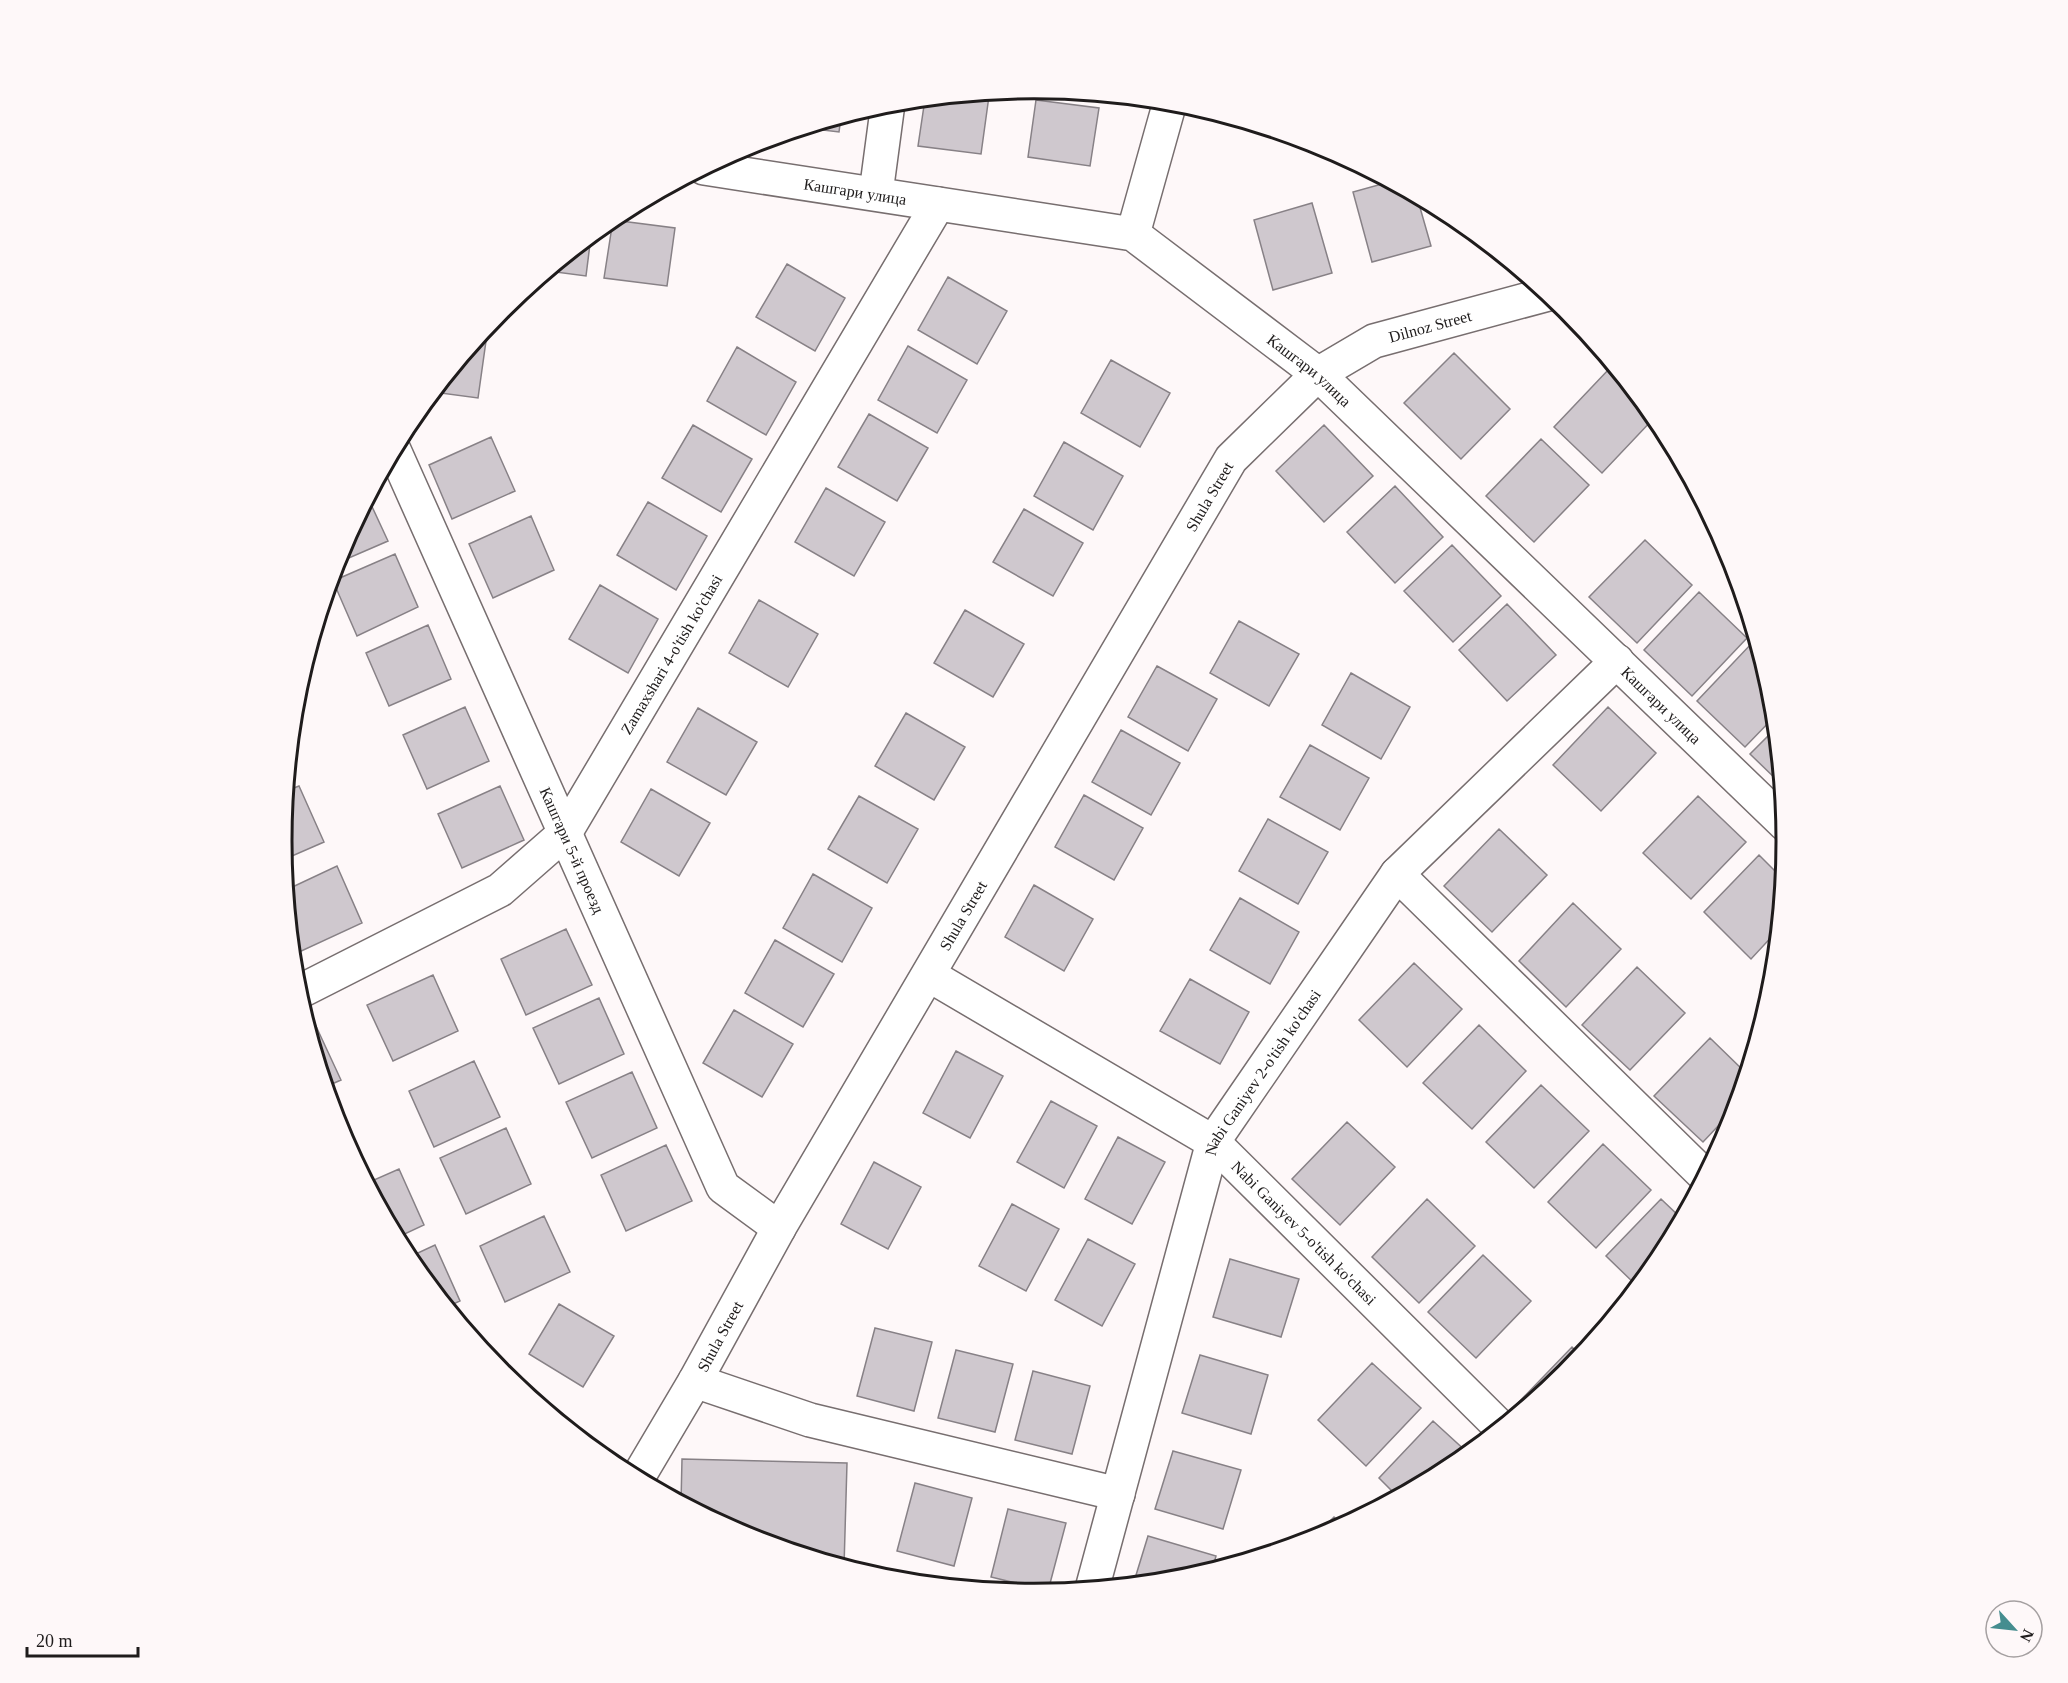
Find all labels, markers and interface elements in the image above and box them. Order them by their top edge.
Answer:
street label: Кашгари улица [803,175,908,208]
street label: Dilnoz Street [1387,307,1474,346]
street label: Кашгари улица [1264,331,1354,410]
street label: Shula Street [1182,458,1237,535]
street label: Zamaxshari 4-o'tish ko'chasi [618,571,726,737]
street label: Кашгари улица [1618,663,1704,747]
street label: Кашгари 5-й проезд [537,784,608,916]
street label: Shula Street [936,877,990,954]
street label: Nabi Ganiyev 2-o'tish ko'chasi [1202,986,1324,1157]
street label: Nabi Ganiyev 5-o'tish ko'chasi [1228,1158,1380,1309]
street label: Shula Street [694,1298,746,1375]
north arrow [1984,1599,2044,1659]
scale bar [27,1620,138,1658]
text: N [2017,1627,2037,1645]
text: 20 m [36,1631,73,1651]

